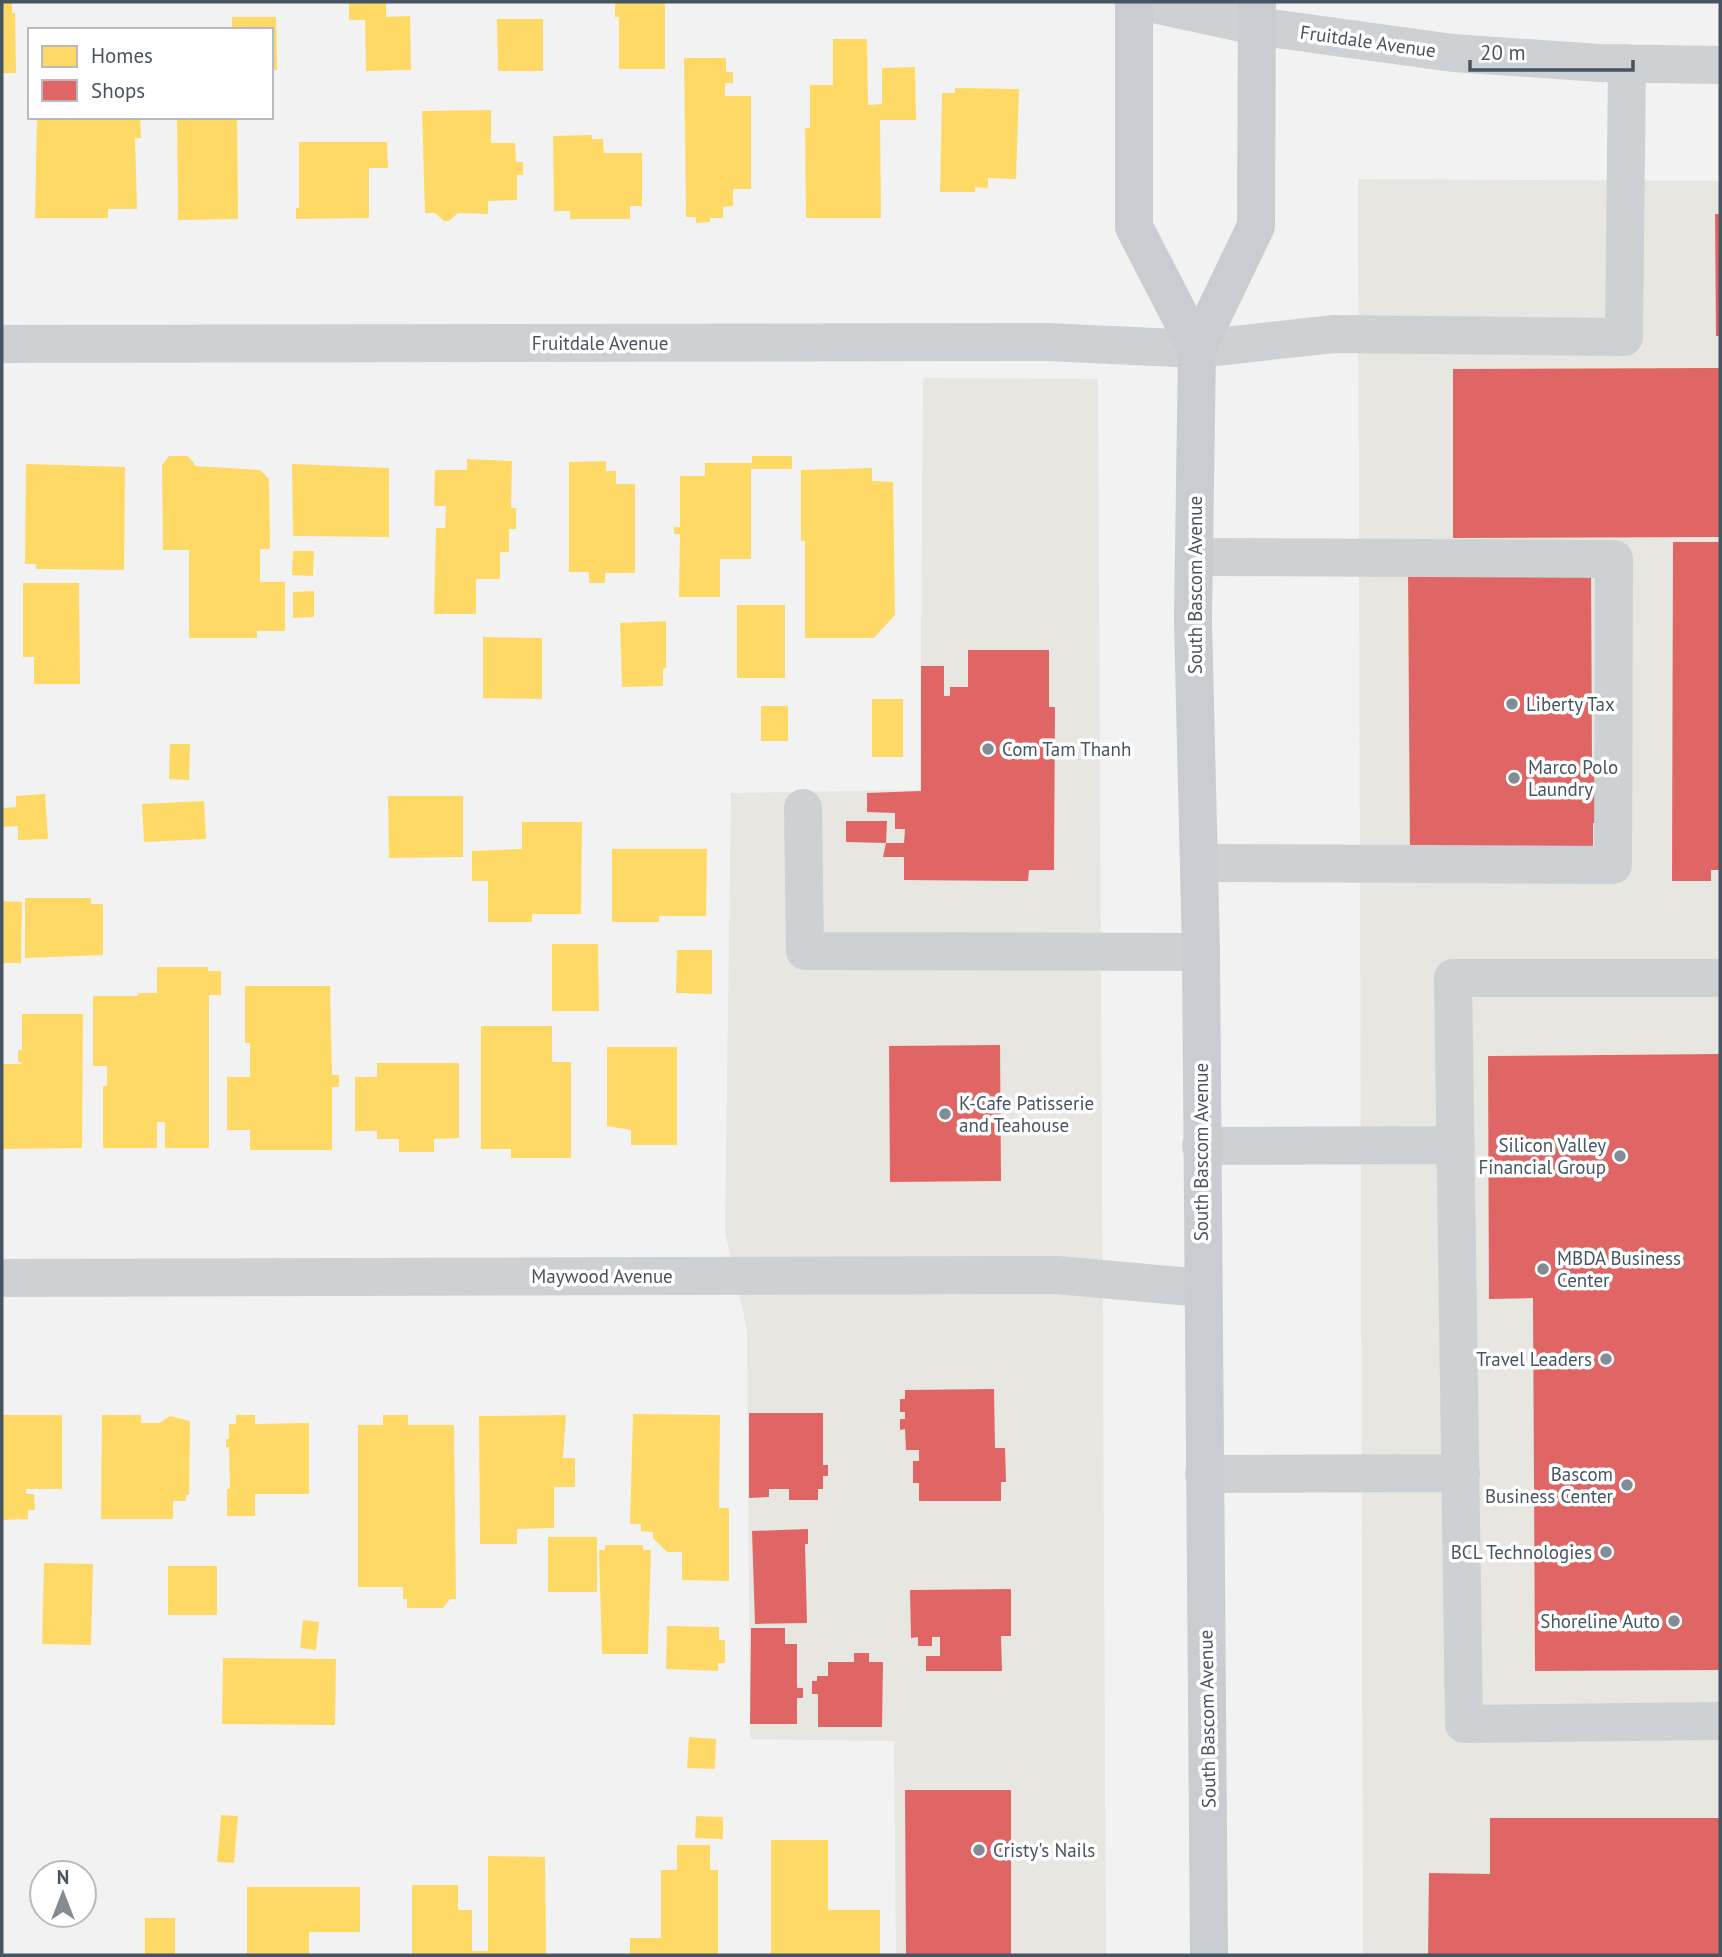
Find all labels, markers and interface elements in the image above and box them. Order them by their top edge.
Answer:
street label: Fruitdale Avenue [1299,20,1437,62]
legend [28,28,273,119]
scale bar [1470,28,1633,72]
text: 20 m [1480,39,1526,66]
text: Homes [91,42,153,69]
text: Shops [91,77,145,104]
street label: Fruitdale Avenue [532,331,668,355]
street label: South Bascom Avenue [1183,496,1207,674]
place label: Liberty Tax [1526,692,1615,716]
marker: Liberty Tax [1504,696,1520,712]
place label: Com Tam Thanh [1002,737,1131,761]
marker: Com Tam Thanh [980,741,996,757]
place label: Marco Polo Laundry [1528,755,1618,801]
marker: Marco Polo Laundry [1506,770,1522,786]
street label: South Bascom Avenue [1189,1063,1213,1241]
place label: K-Cafe Patisserie and Teahouse [959,1091,1094,1137]
marker: K-Cafe Patisserie and Teahouse [937,1106,953,1122]
place label: Silicon Valley Financial Group [1478,1133,1606,1179]
marker: Silicon Valley Financial Group [1612,1148,1628,1164]
place label: MBDA Business Center [1557,1246,1681,1292]
marker: MBDA Business Center [1535,1261,1551,1277]
street label: Maywood Avenue [531,1264,673,1288]
place label: Travel Leaders [1476,1347,1592,1371]
marker: Travel Leaders [1598,1351,1614,1367]
place label: Bascom Business Center [1485,1462,1614,1508]
marker: Bascom Business Center [1619,1477,1635,1493]
place label: BCL Technologies [1451,1540,1592,1564]
marker: BCL Technologies [1598,1544,1614,1560]
place label: Shoreline Auto [1540,1609,1660,1633]
marker: Shoreline Auto [1666,1613,1682,1629]
street label: South Bascom Avenue [1193,1630,1221,1808]
place label: Cristy's Nails [993,1838,1095,1862]
marker: Cristy's Nails [971,1842,987,1858]
north arrow [28,1859,98,1929]
text: N [57,1865,69,1889]

